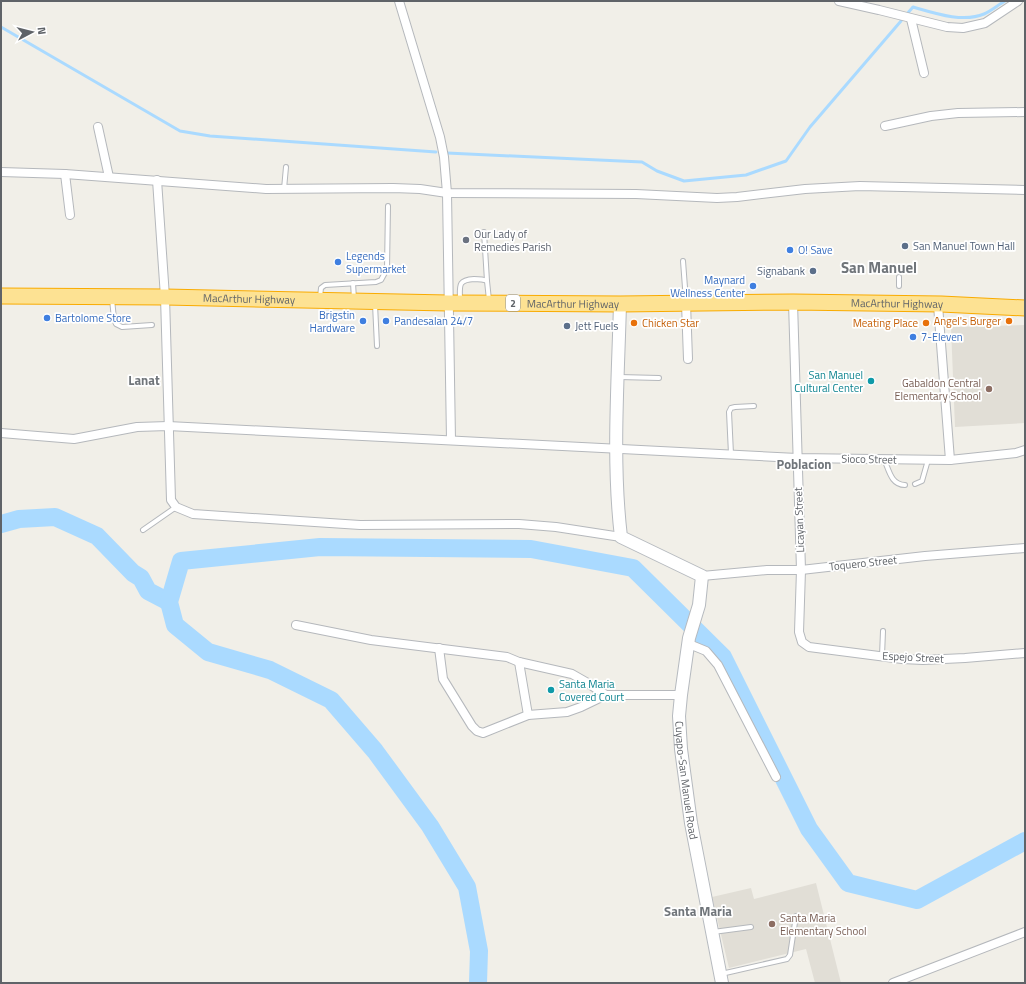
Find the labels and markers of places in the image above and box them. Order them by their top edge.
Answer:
place label: Our Lady of Remedies Parish [474,226,552,255]
marker: Our Lady of Remedies Parish [461,235,471,245]
place label: San Manuel Town Hall [913,238,1015,254]
marker: San Manuel Town Hall [900,241,910,251]
place label: O! Save [798,242,833,258]
marker: O! Save [785,245,795,255]
place label: Legends Supermarket [346,248,406,277]
marker: Legends Supermarket [333,257,343,267]
place label: Signabank [757,263,806,279]
marker: Signabank [808,266,818,276]
place label: Maynard Wellness Center [670,272,745,301]
marker: Maynard Wellness Center [748,281,758,291]
place label: Brigstin Hardware [309,307,355,336]
place label: Bartolome Store [55,310,132,326]
marker: Bartolome Store [42,313,52,323]
place label: Pandesalan 24/7 [394,313,473,329]
place label: Angel's Burger [934,313,1001,329]
place label: Chicken Star [642,315,699,331]
place label: Meating Place [853,315,918,331]
marker: Brigstin Hardware [358,316,368,326]
marker: Pandesalan 24/7 [381,316,391,326]
marker: Angel's Burger [1004,316,1014,326]
place label: Jett Fuels [575,318,618,334]
marker: Chicken Star [629,318,639,328]
marker: Meating Place [921,318,931,328]
marker: Jett Fuels [562,321,572,331]
place label: 7-Eleven [921,329,963,345]
marker: 7-Eleven [908,332,918,342]
place label: San Manuel Cultural Center [794,367,863,396]
place label: Gabaldon Central Elementary School [894,375,981,404]
marker: San Manuel Cultural Center [866,376,876,386]
marker: Gabaldon Central Elementary School [984,384,994,394]
place label: Santa Maria Covered Court [559,676,624,705]
marker: Santa Maria Covered Court [546,685,556,695]
place label: Santa Maria Elementary School [780,910,867,939]
marker: Santa Maria Elementary School [767,919,777,929]

